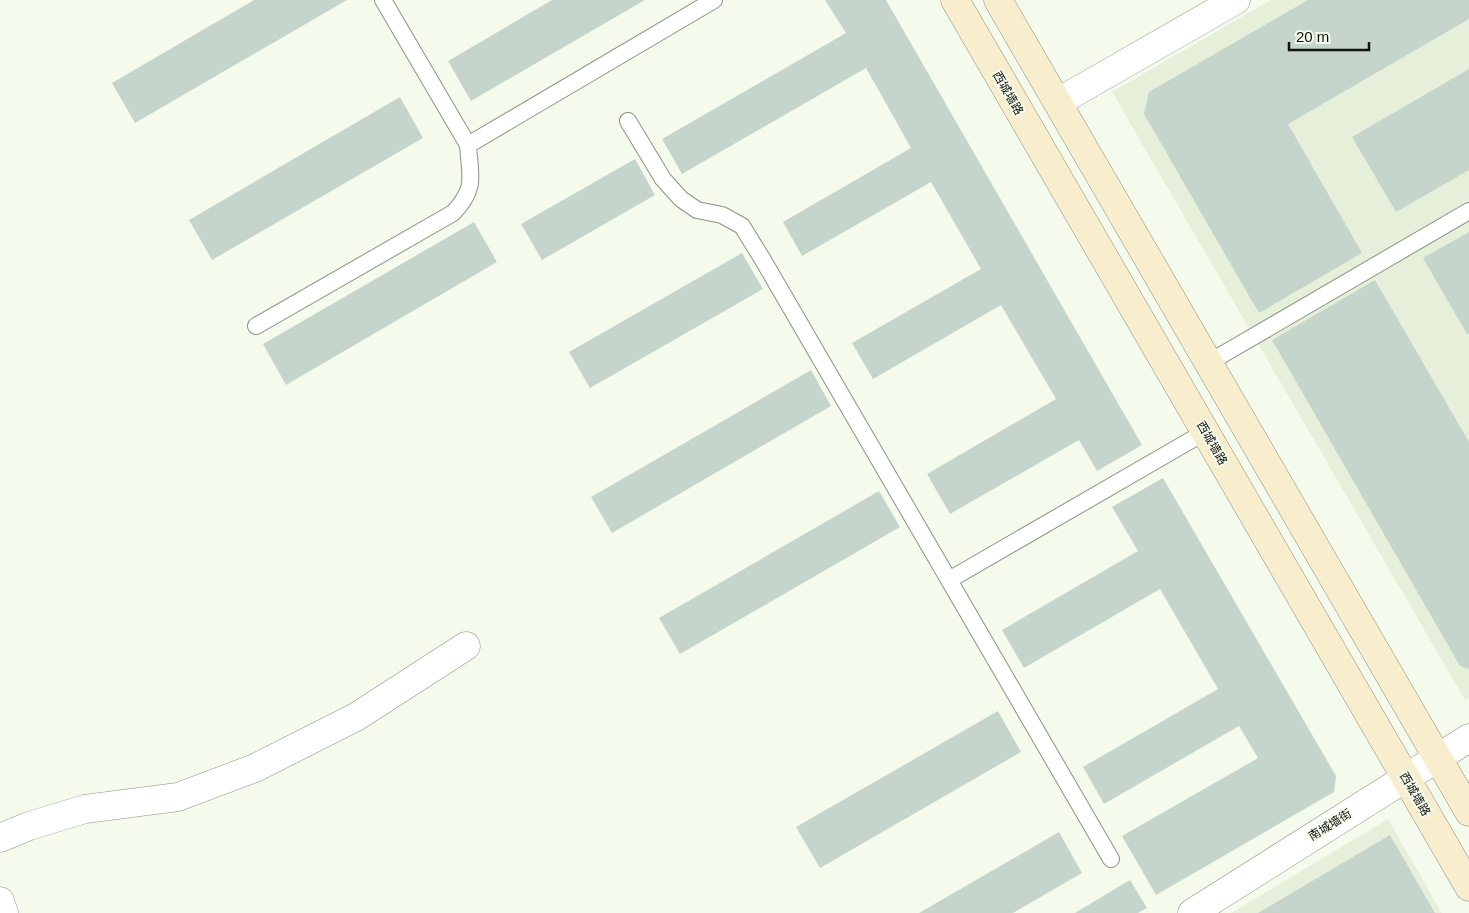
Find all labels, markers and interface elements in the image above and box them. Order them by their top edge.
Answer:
scale bar [1289,20,1369,52]
text: 20 m [1296,28,1329,45]
street label: 西城墙路 [990,69,1026,117]
street label: 西城墙路 [1194,419,1230,467]
street label: 西城墙路 [1397,770,1433,818]
street label: 南城墙街 [1306,806,1354,844]

